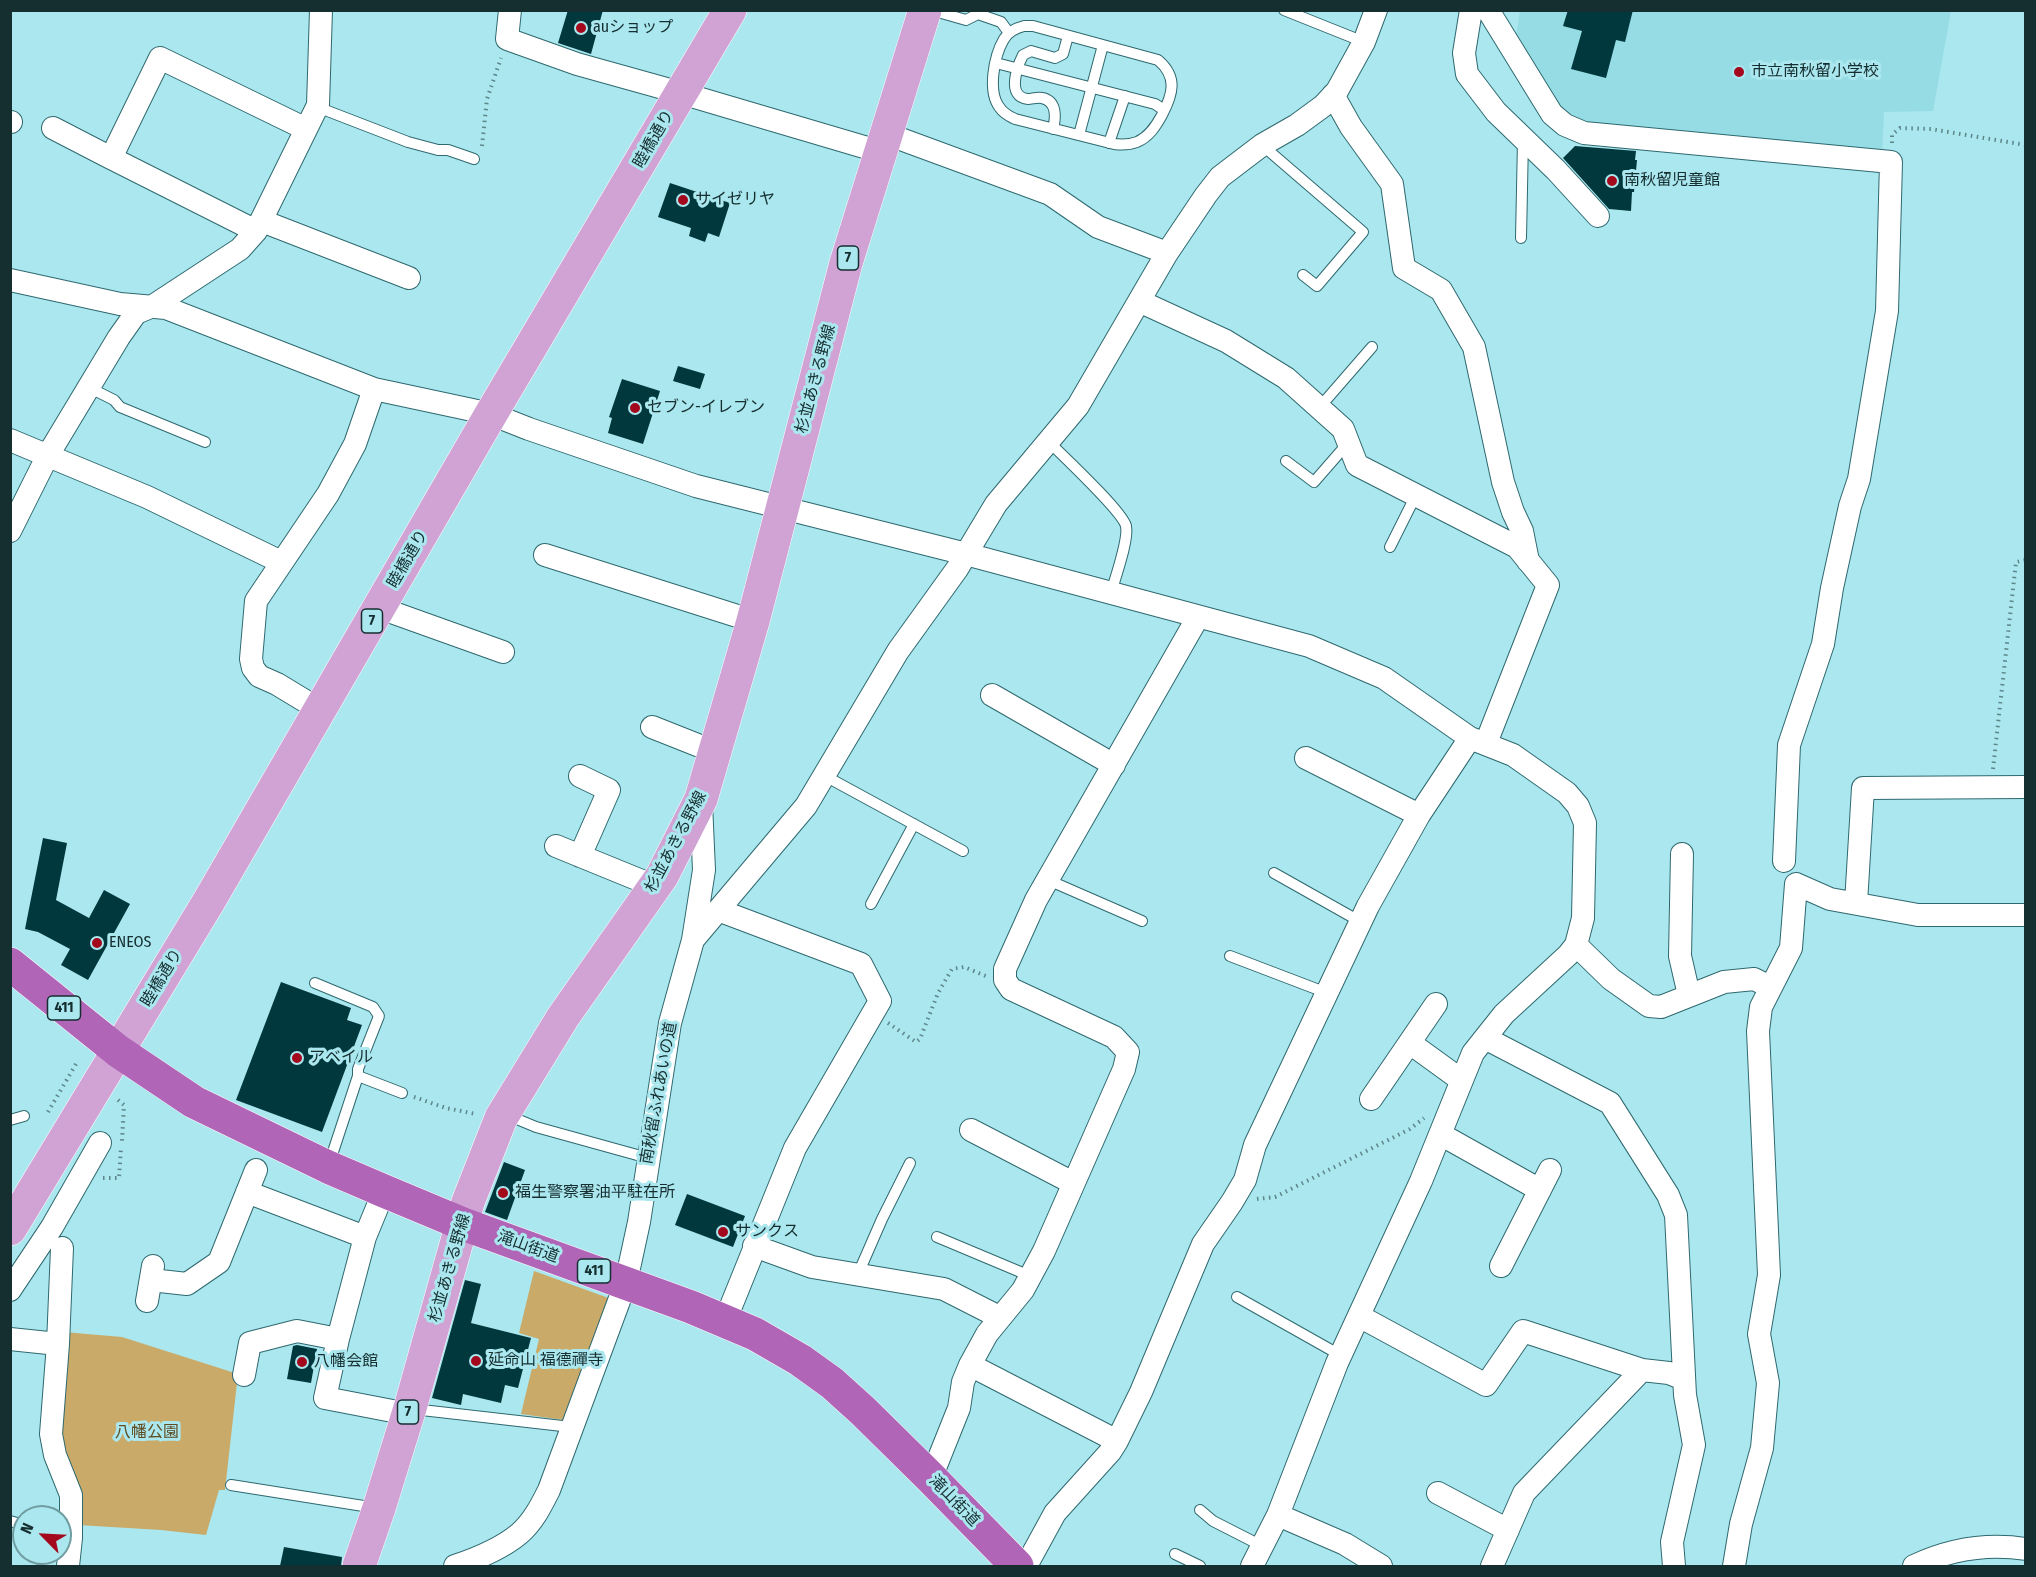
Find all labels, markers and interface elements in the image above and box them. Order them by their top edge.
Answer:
place label: auショップ [593,18,673,38]
marker: auショップ [574,21,588,35]
place label: 市立南秋留小学校 [1751,62,1879,82]
marker: 市立南秋留小学校 [1732,65,1746,79]
street label: 睦橋通り [630,106,678,172]
place label: 南秋留児童館 [1624,171,1720,191]
marker: 南秋留児童館 [1605,174,1619,188]
place label: サイゼリヤ [695,190,775,210]
marker: サイゼリヤ [676,193,690,207]
road number: 7 [838,246,858,270]
street label: 杉並あきる野線 [792,322,840,436]
place label: セブン-イレブン [647,398,765,418]
marker: セブン-イレブン [628,401,642,415]
street label: 睦橋通り [384,526,432,592]
road number: 7 [362,609,382,633]
street label: 杉並あきる野線 [641,788,711,896]
place label: ENEOS [109,933,152,953]
marker: ENEOS [90,936,104,950]
street label: 睦橋通り [137,946,187,1010]
road number: 411 [48,996,80,1020]
street label: 南秋留ふれあいの道 [637,1020,681,1166]
place label: アベイル [309,1048,373,1068]
marker: アベイル [290,1051,304,1065]
place label: 福生警察署油平駐在所 [515,1183,675,1203]
marker: 福生警察署油平駐在所 [496,1186,510,1200]
street label: 杉並あきる野線 [425,1212,475,1324]
place label: サンクス [735,1222,799,1242]
marker: サンクス [716,1225,730,1239]
street label: 滝山街道 [495,1227,561,1267]
road number: 411 [578,1259,610,1283]
place label: 延命山 福德禪寺 [488,1351,604,1371]
place label: 八幡会館 [314,1352,378,1372]
marker: 延命山 福德禪寺 [469,1354,483,1368]
marker: 八幡会館 [295,1355,309,1369]
road number: 7 [398,1400,418,1424]
park label: 八幡公園 [115,1423,179,1443]
street label: 滝山街道 [925,1471,983,1531]
north arrow [12,1505,72,1565]
text: N [16,1520,38,1537]

